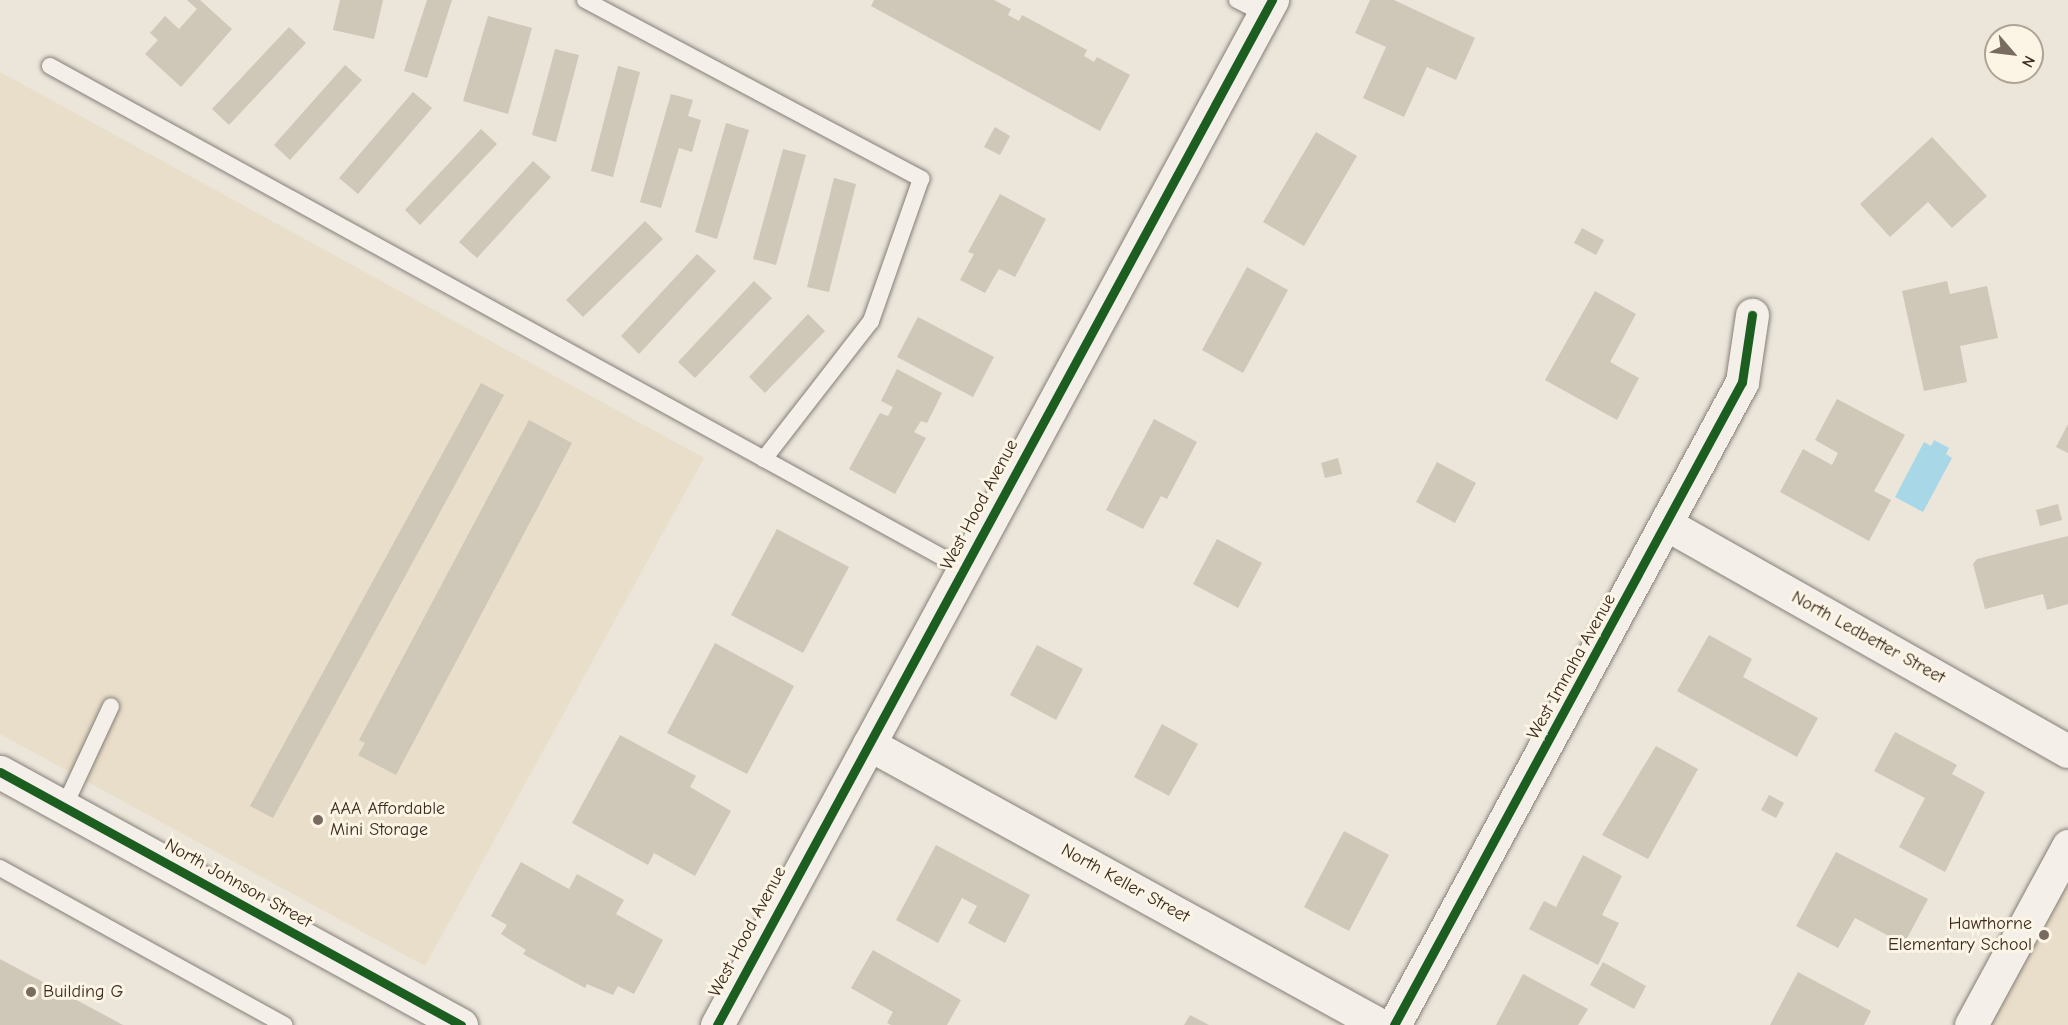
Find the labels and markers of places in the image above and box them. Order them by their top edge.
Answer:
place label: AAA Affordable Mini Storage [330,799,445,842]
marker: AAA Affordable Mini Storage [311,813,325,827]
place label: Hawthorne Elementary School [1888,914,2032,956]
marker: Hawthorne Elementary School [2037,928,2051,942]
place label: Building G [43,981,123,1003]
marker: Building G [24,985,38,999]

